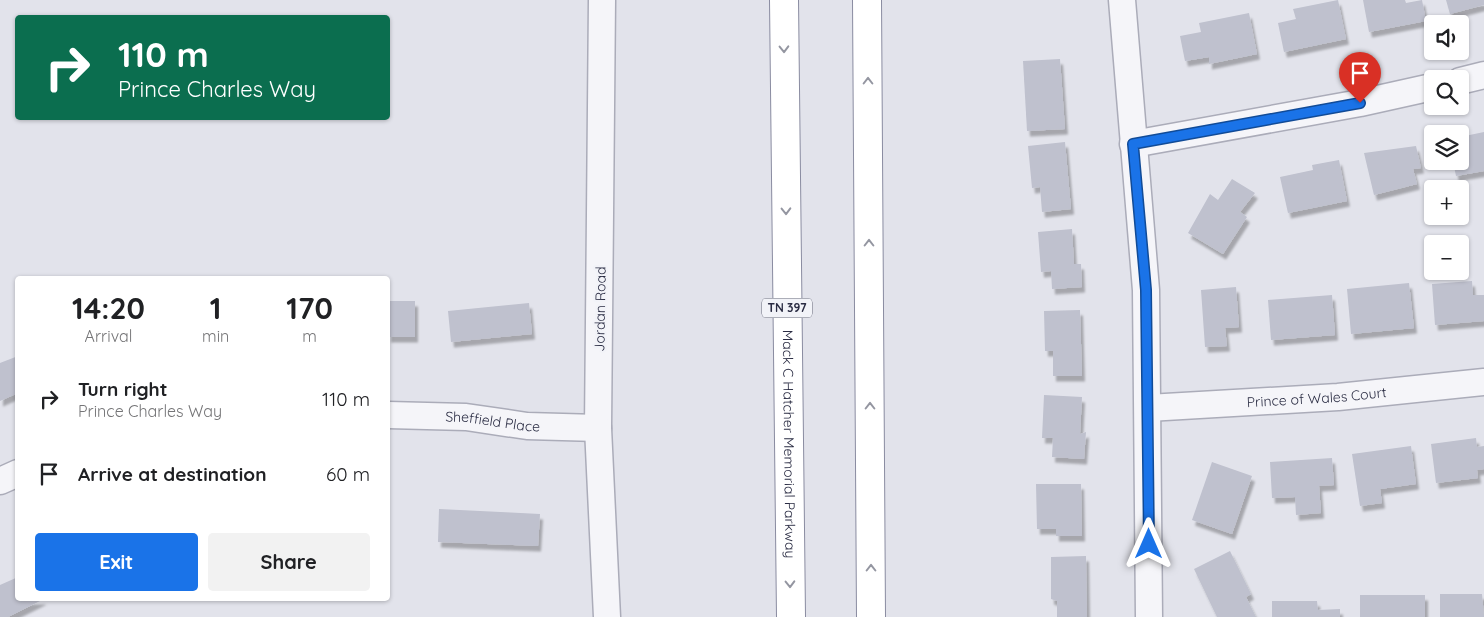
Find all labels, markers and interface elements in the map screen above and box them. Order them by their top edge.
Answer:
map controls [1424,15,1469,280]
button: sound [1424,15,1469,60]
text: 110 m [118,32,209,76]
icon: right [35,35,100,100]
one-way arrow [779,45,789,53]
pin [1339,52,1381,103]
icon: arrive [1346,59,1374,87]
button: search [1424,70,1469,115]
text: Prince Charles Way [118,75,316,103]
one-way arrow [863,77,873,84]
button: layers [1424,125,1469,170]
button: + [1424,180,1469,225]
one-way arrow [781,208,791,215]
button: − [1424,235,1469,280]
one-way arrow [864,239,874,247]
street label: Jordan Road [590,266,610,352]
text: 14:20 [72,289,145,327]
text: 1 [210,289,222,327]
text: 170 [286,289,333,327]
road number: TN 397 [762,298,812,318]
text: Arrival [85,326,132,346]
text: min [202,326,229,346]
text: m [302,326,317,346]
street label: Mack C Hatcher Memorial Parkway [779,330,799,558]
text: Turn right [78,377,167,401]
street label: Prince of Wales Court [1246,383,1388,411]
icon: right [35,385,63,413]
text: 110 m [322,387,370,411]
text: Prince Charles Way [78,401,222,421]
one-way arrow [865,402,875,410]
street label: Sheffield Place [445,407,540,435]
icon: arrive [35,460,63,488]
text: Arrive at destination [78,462,267,486]
text: 60 m [326,462,370,486]
position arrow [1122,517,1174,569]
button: Exit [35,533,198,591]
button: Share [208,533,370,591]
one-way arrow [866,564,876,572]
one-way arrow [785,580,795,588]

